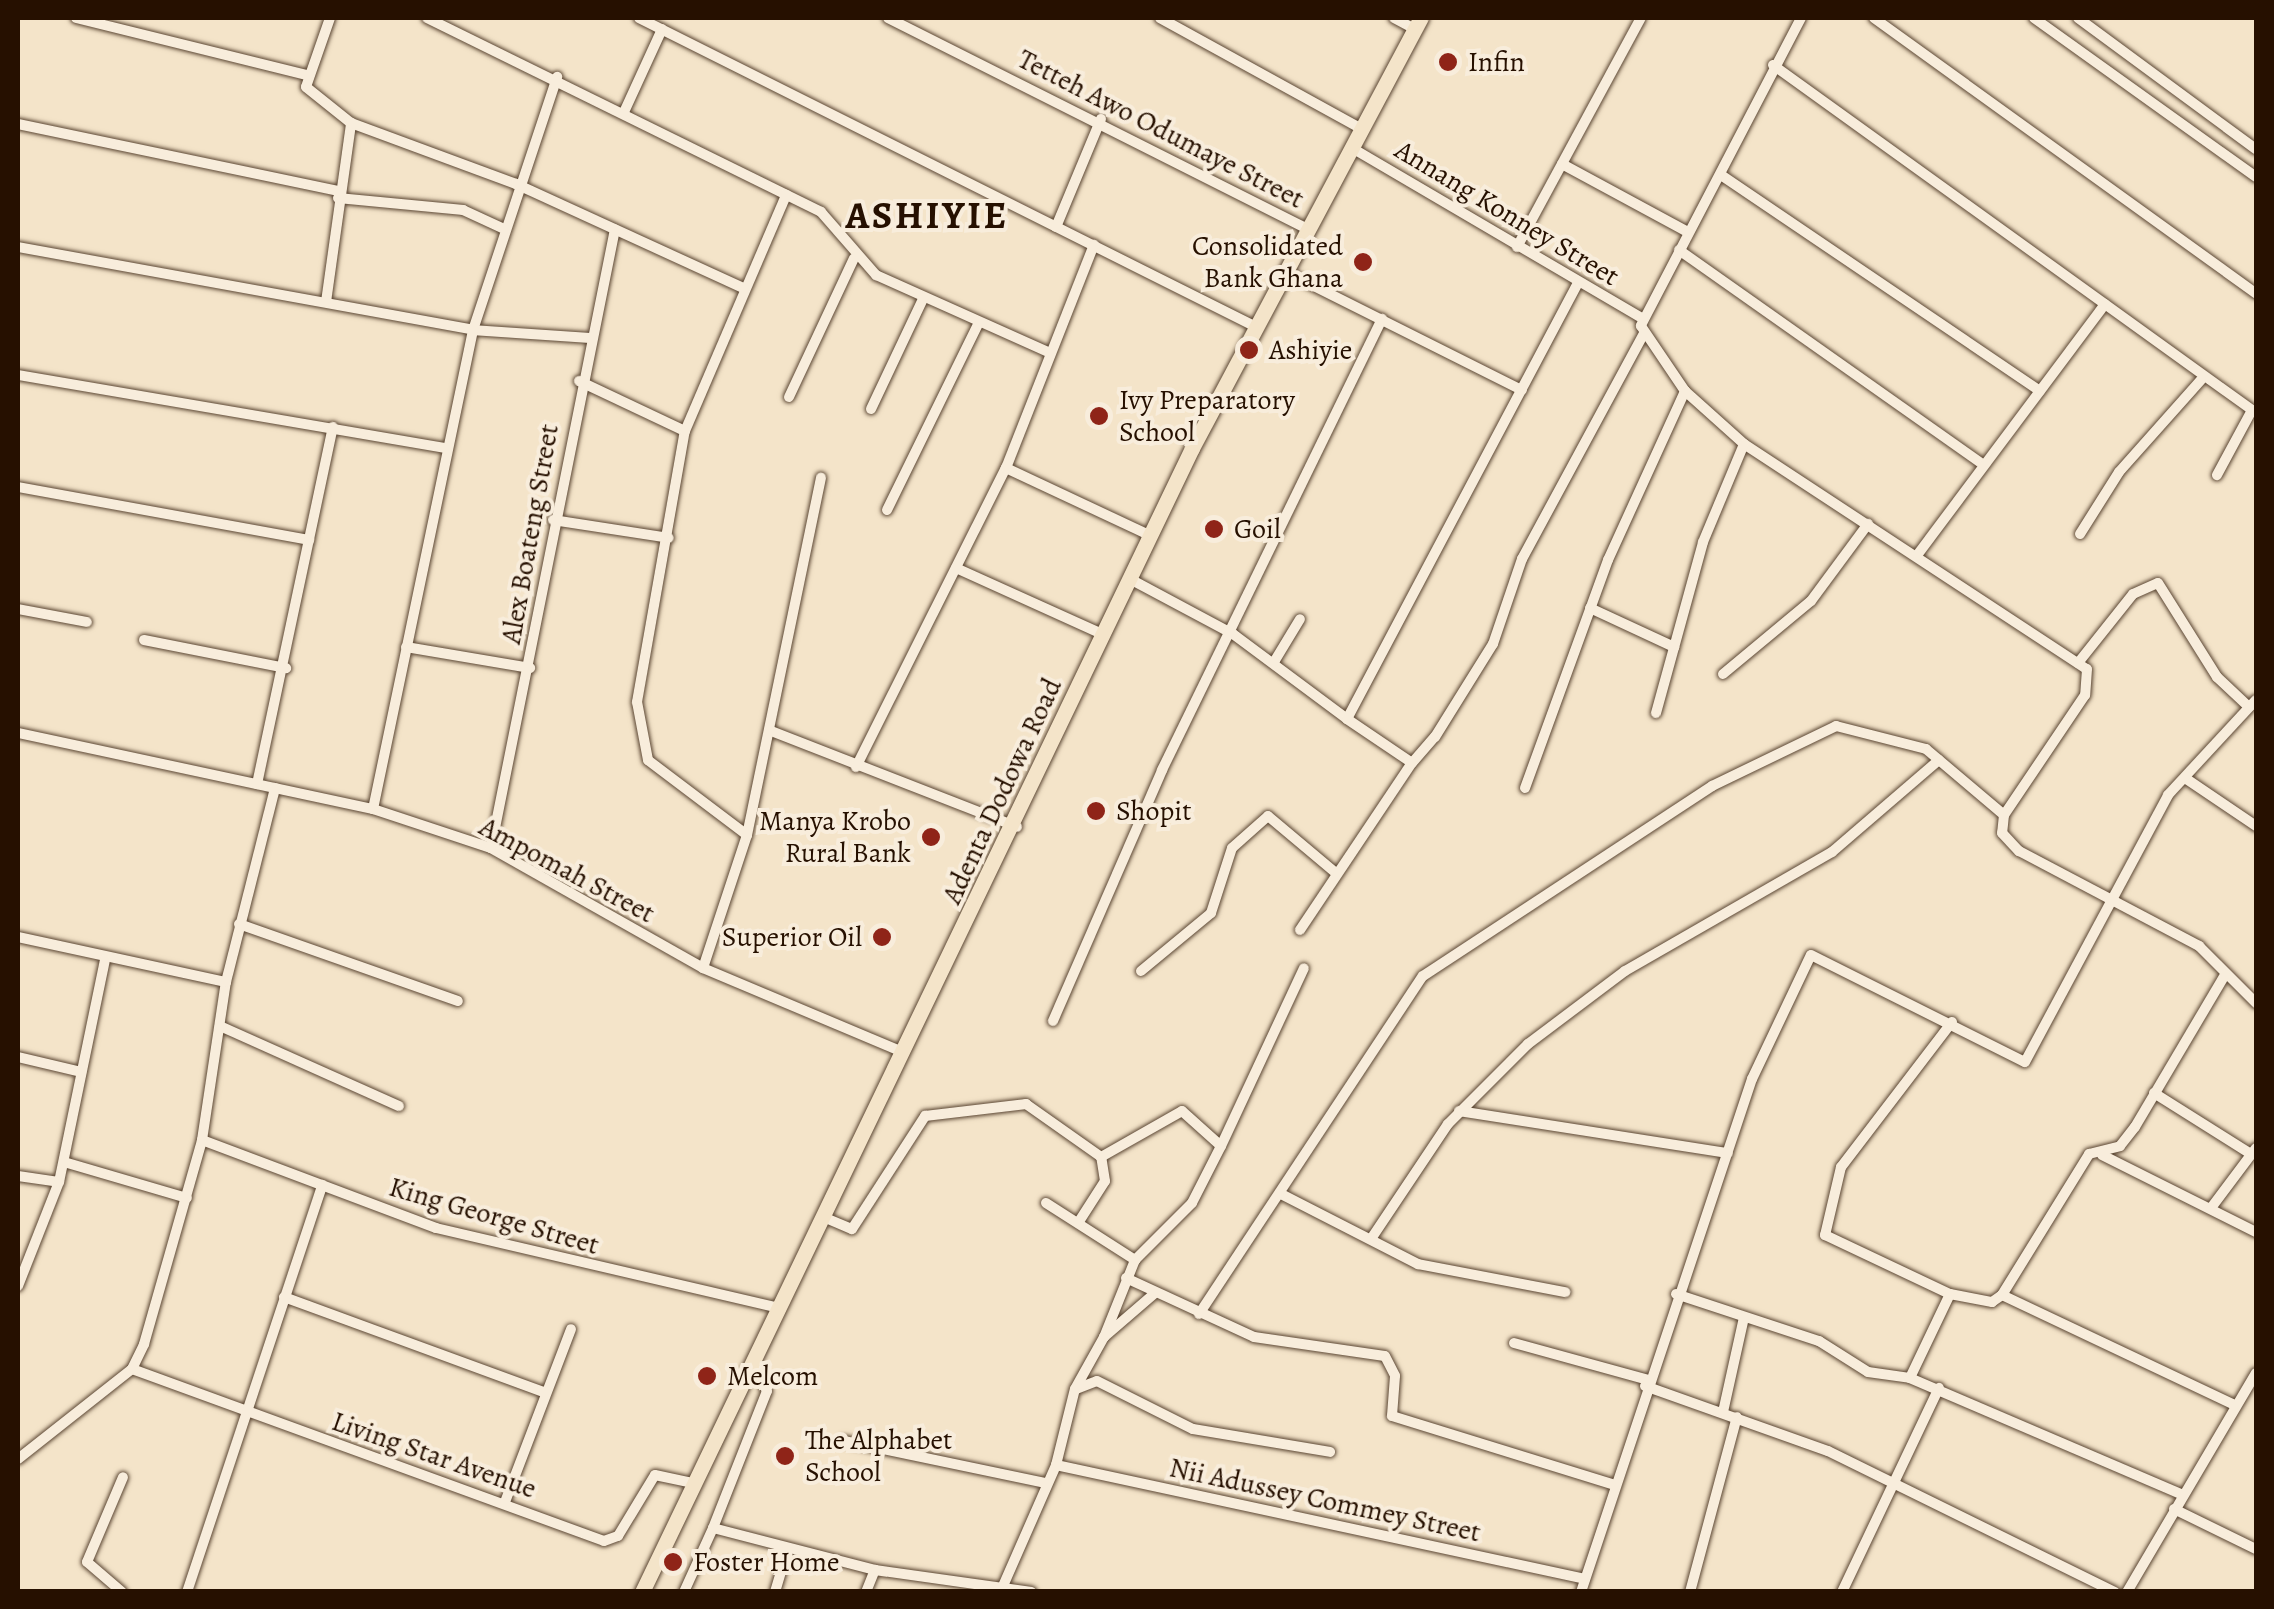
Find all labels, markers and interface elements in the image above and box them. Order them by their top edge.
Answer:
street label: Tetteh Awo Odumaye Street [1012,42,1310,216]
place label: Infin [1468,45,1525,79]
marker: Infin [1437,51,1459,73]
street label: Annang Konney Street [1389,133,1625,293]
district label: ASHIYIE [845,193,1009,239]
place label: Consolidated Bank Ghana [1192,229,1343,295]
marker: Consolidated Bank Ghana [1352,251,1374,273]
place label: Ashiyie [1269,333,1352,367]
marker: Ashiyie [1238,339,1260,361]
place label: Ivy Preparatory School [1119,383,1295,449]
marker: Ivy Preparatory School [1088,405,1110,427]
street label: Alex Boateng Street [494,422,566,646]
place label: Goil [1234,512,1281,546]
marker: Goil [1203,518,1225,540]
street label: Adenta Dodowa Road [935,673,1069,909]
place label: Shopit [1116,794,1191,828]
marker: Shopit [1085,800,1107,822]
place label: Manya Krobo Rural Bank [759,804,911,870]
street label: Ampomah Street [474,810,660,930]
marker: Manya Krobo Rural Bank [920,826,942,848]
place label: Superior Oil [722,920,862,954]
marker: Superior Oil [871,926,893,948]
street label: King George Street [385,1170,603,1262]
place label: Melcom [727,1359,818,1393]
marker: Melcom [696,1365,718,1387]
street label: Living Star Avenue [327,1404,541,1506]
place label: The Alphabet School [805,1423,952,1489]
marker: The Alphabet School [774,1445,796,1467]
street label: Nii Adussey Commey Street [1166,1451,1484,1549]
place label: Foster Home [693,1545,840,1579]
marker: Foster Home [662,1551,684,1573]

